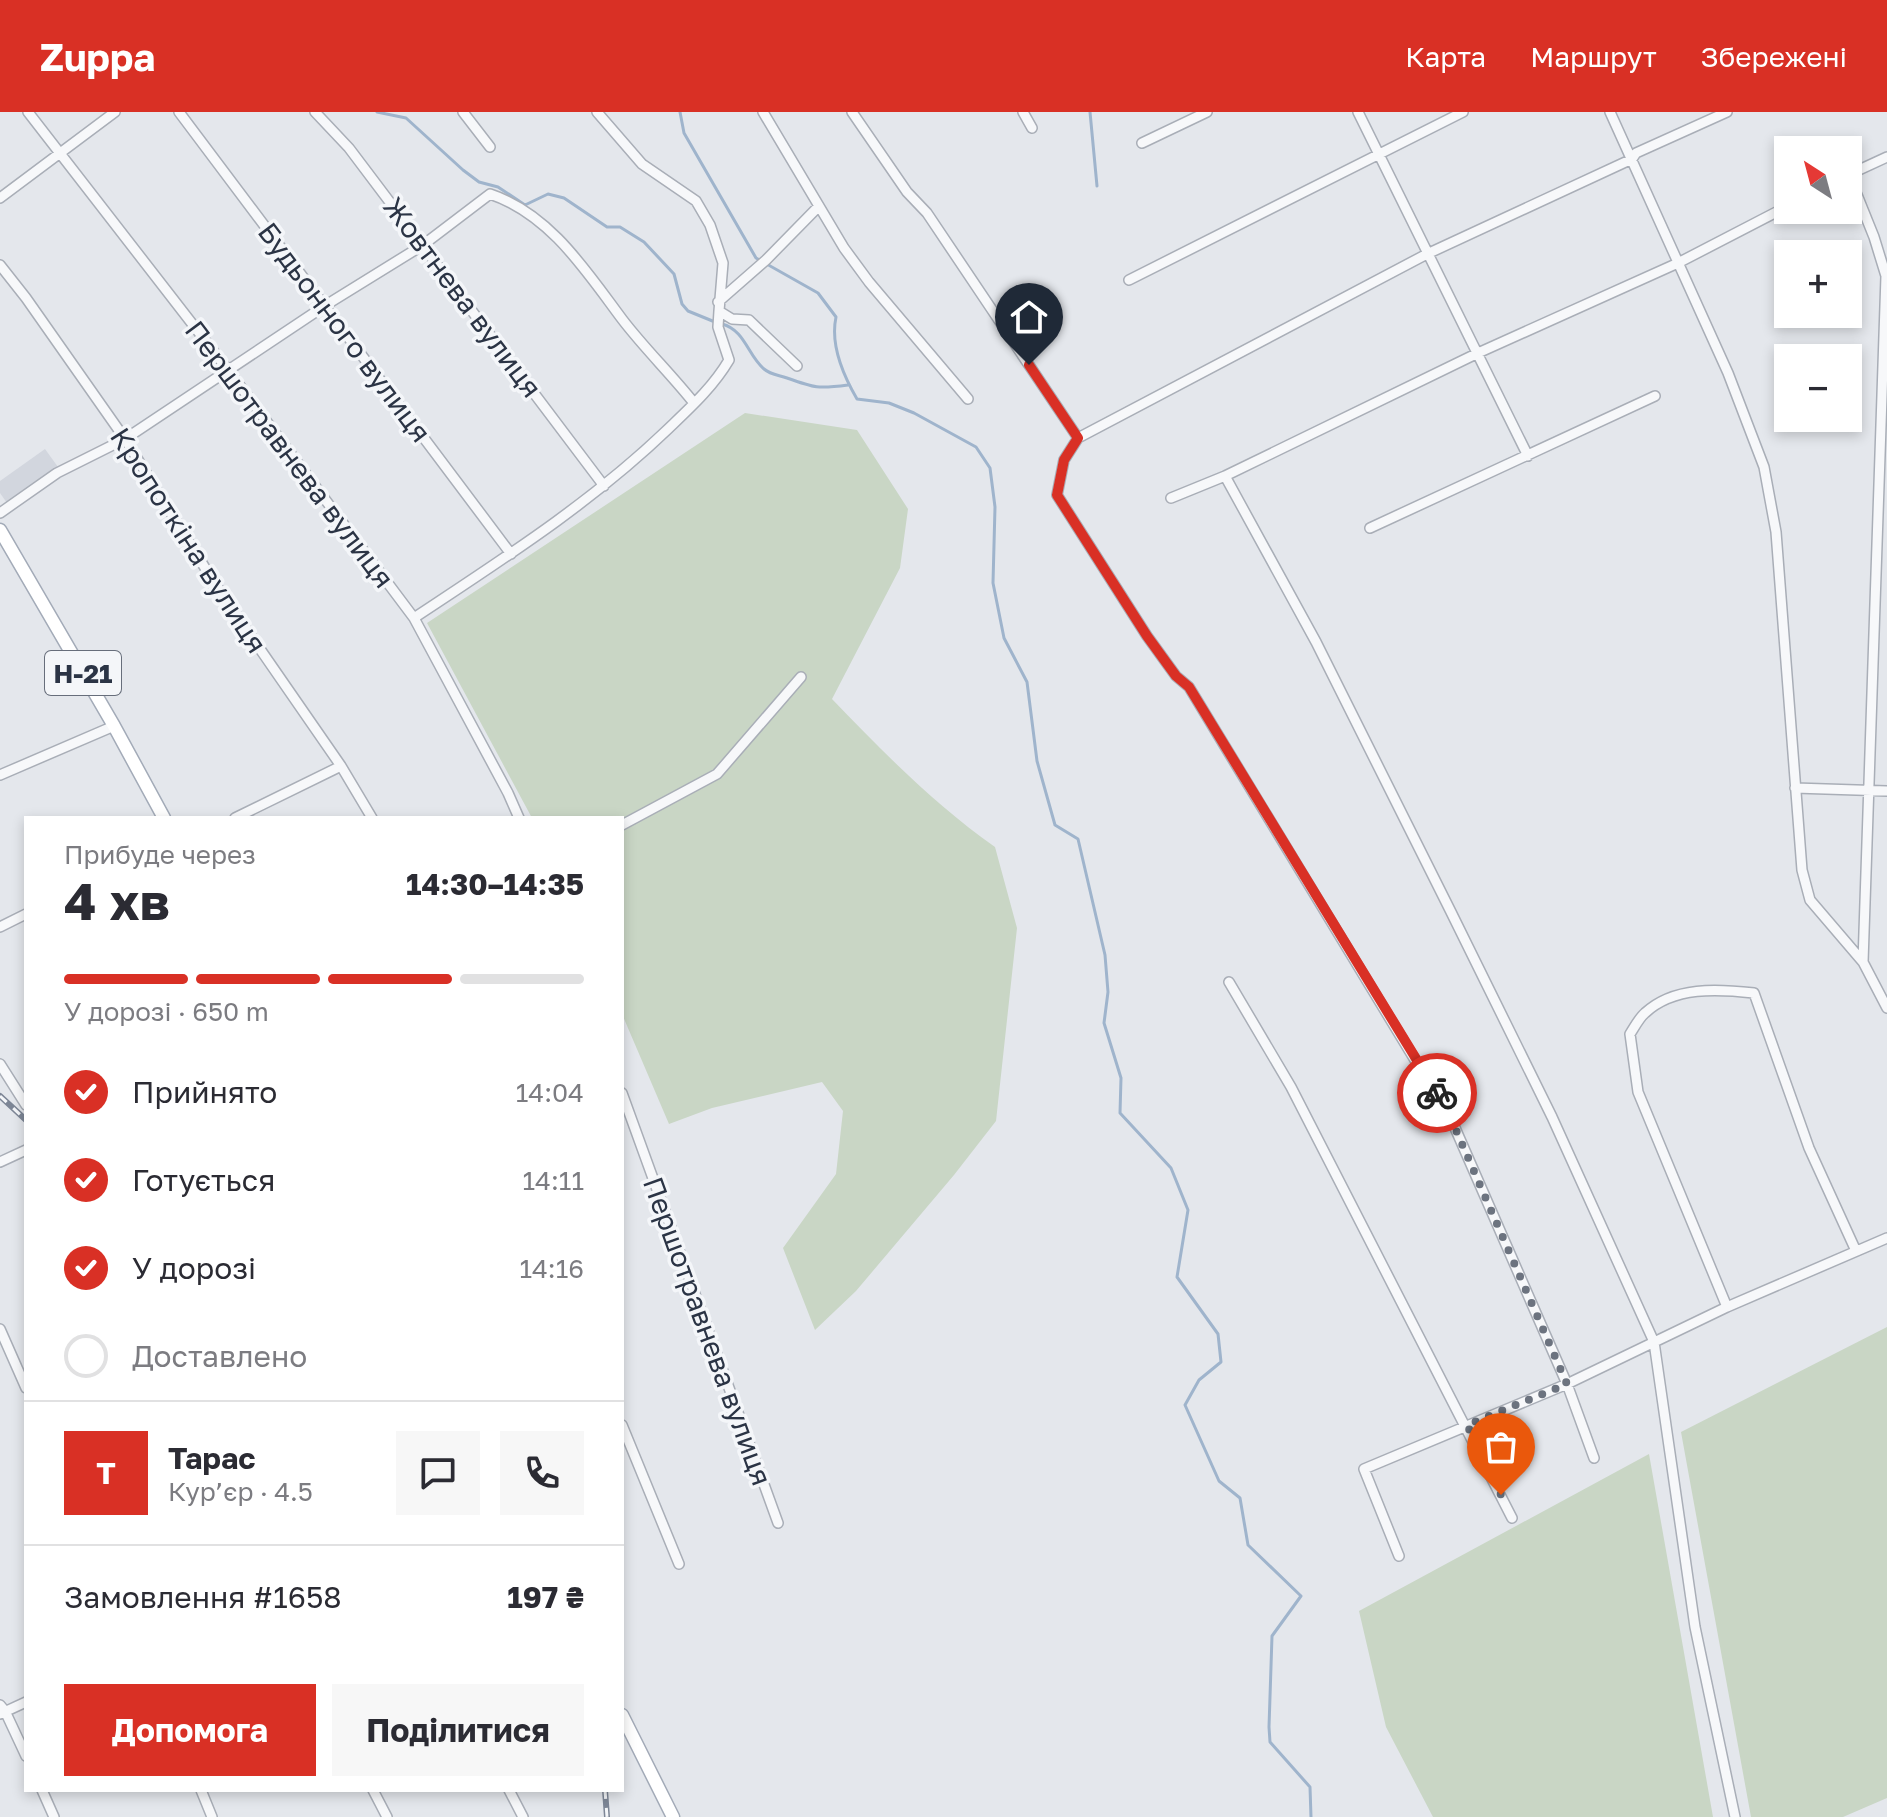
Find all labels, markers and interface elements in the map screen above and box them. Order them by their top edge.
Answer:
text: Zuppa [40,34,155,79]
text: Карта [1405,40,1486,73]
text: Маршрут [1530,40,1657,73]
text: Збережені [1701,40,1847,73]
north arrow [1774,136,1862,224]
map controls [1774,136,1862,432]
street label: Жовтнева вулиця [377,191,549,403]
street label: Будьонного вулиця [252,216,438,448]
button: + [1774,240,1862,328]
pin [995,283,1063,365]
icon: home [1007,295,1051,339]
street label: Першотравнева вулиця [179,314,401,594]
button: − [1774,344,1862,432]
street label: Кропоткіна вулиця [104,421,274,659]
road number: Н-21 [45,651,121,695]
text: Прибуде через [64,839,256,870]
text: 14:30–14:35 [406,866,584,902]
text: 4 хв [64,869,170,931]
text: У дорозі · 650 m [64,996,269,1027]
courier [1397,1053,1477,1133]
icon: check [64,1070,108,1114]
icon: bike [1415,1071,1459,1115]
text: Прийнято [132,1074,277,1110]
text: 14:04 [516,1077,584,1108]
icon: check [64,1158,108,1202]
text: Готується [132,1162,275,1198]
text: 14:11 [523,1165,584,1196]
street label: Першотравнева вулиця [637,1172,779,1490]
icon: check [64,1246,108,1290]
text: У дорозі [132,1250,256,1286]
text: 14:16 [519,1253,584,1284]
text: Доставлено [132,1338,307,1374]
pin [1467,1413,1535,1495]
icon: bag [1479,1425,1523,1469]
button: chat [396,1431,480,1515]
button: phone [500,1431,584,1515]
text: Тарас [168,1440,256,1476]
text: Т [96,1455,116,1491]
text: Кур’єр · 4.5 [168,1476,313,1507]
text: Замовлення #1658 [64,1579,342,1615]
text: 197 ₴ [507,1579,584,1615]
button: Допомога [64,1684,316,1776]
button: Поділитися [332,1684,584,1776]

